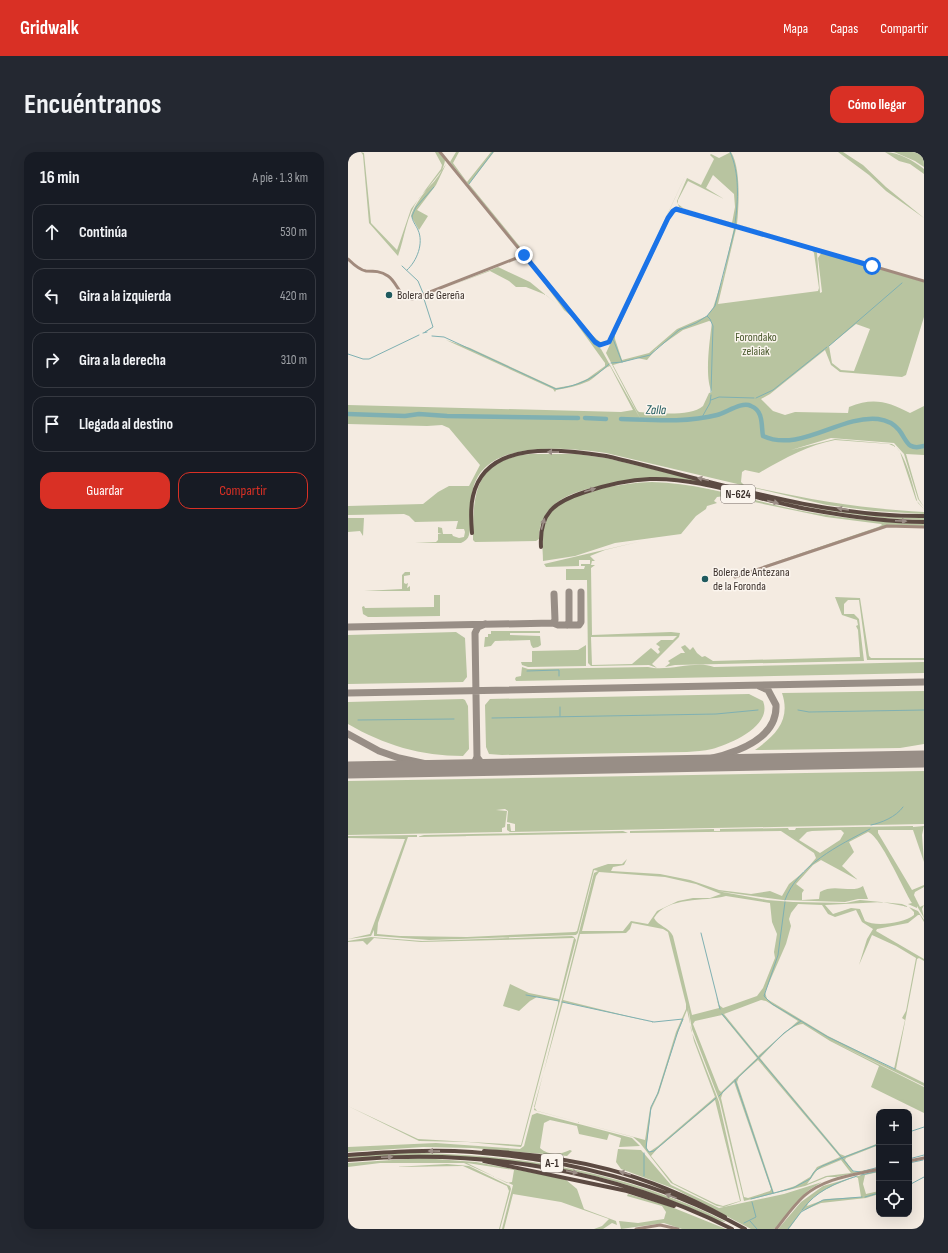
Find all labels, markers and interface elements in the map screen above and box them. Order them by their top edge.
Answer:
text: Gridwalk [20,17,79,40]
text: Mapa [783,20,808,37]
text: Capas [830,20,858,37]
text: Compartir [880,20,928,37]
button: Cómo llegar [830,86,924,123]
text: Encuéntranos [24,88,162,121]
text: 16 min [40,168,80,188]
text: A pie · 1.3 km [252,170,308,186]
icon: ahead [41,221,63,243]
text: Continúa [79,223,127,242]
text: 530 m [280,224,307,240]
route end [515,246,533,264]
route start [863,257,881,275]
icon: left [41,285,63,307]
text: Gira a la izquierda [79,287,171,306]
text: 420 m [280,288,307,304]
place label: Bolera de Gereña [397,288,465,303]
marker: Bolera de Gereña [384,290,394,300]
park label: Forondako zelaiak [735,330,777,359]
icon: right [41,349,63,371]
text: Gira a la derecha [79,351,166,370]
text: 310 m [281,352,307,368]
water label: Zalla [645,402,667,418]
icon: arrive [41,413,63,435]
text: Llegada al destino [79,415,173,434]
one-way arrow [546,449,559,455]
button: Guardar [40,472,170,509]
button: Compartir [178,472,308,509]
one-way arrow [696,476,709,482]
road number: N-624 [721,485,755,503]
one-way arrow [585,487,597,493]
one-way arrow [767,499,779,505]
one-way arrow [837,506,849,512]
one-way arrow [540,518,546,530]
one-way arrow [895,518,908,524]
place label: Bolera de Antezana de la Foronda [713,565,790,594]
marker: Bolera de Antezana de la Foronda [700,574,710,584]
map controls [876,1109,912,1217]
button: + [876,1109,912,1145]
button: − [876,1145,912,1181]
one-way arrow [427,1148,440,1154]
one-way arrow [381,1154,393,1161]
road number: A-1 [541,1154,563,1172]
one-way arrow [566,1170,578,1176]
one-way arrow [619,1170,631,1176]
button: locate [876,1181,912,1217]
one-way arrow [664,1192,676,1198]

